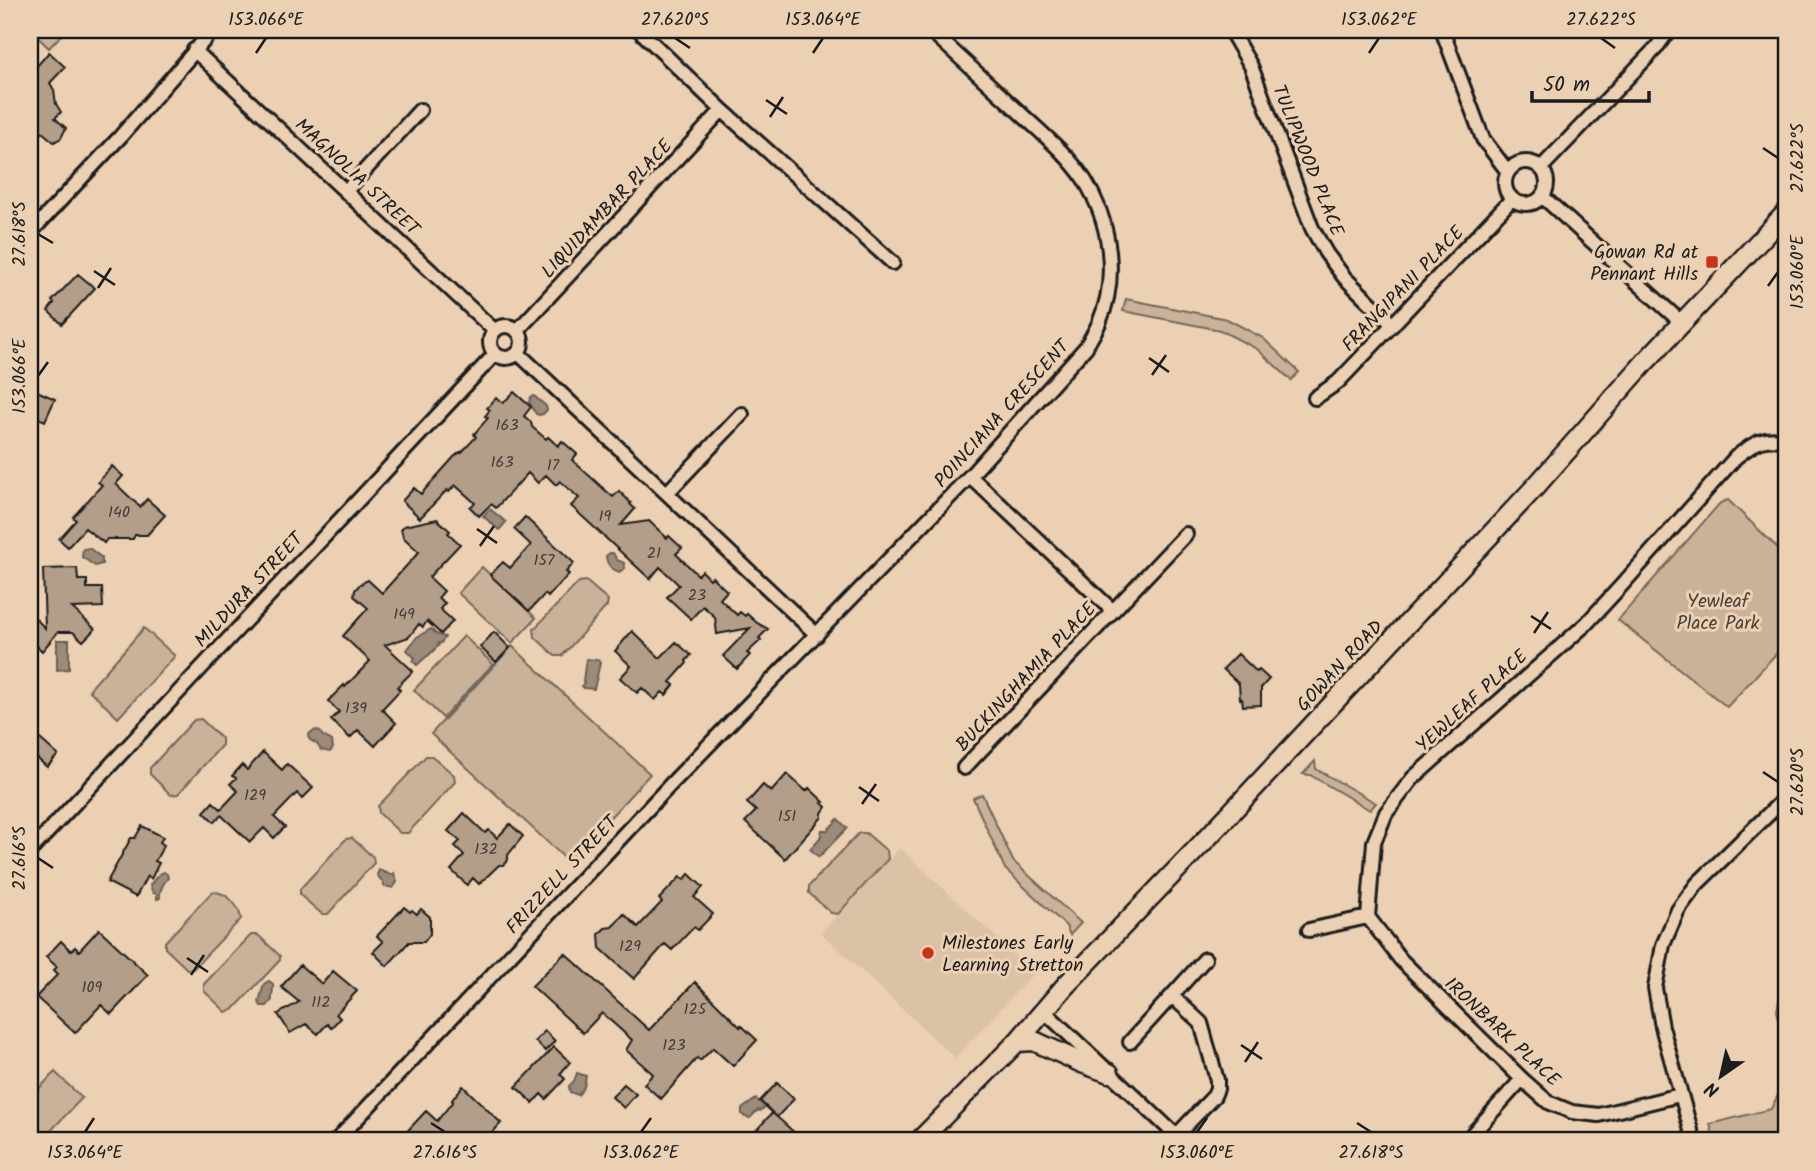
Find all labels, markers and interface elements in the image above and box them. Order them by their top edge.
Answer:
text: 153.066°E [228,6,304,35]
text: 27.620°S [641,6,710,35]
text: 153.064°E [785,6,861,35]
text: 153.062°E [1341,6,1417,35]
text: 27.622°S [1566,6,1636,35]
scale bar [1532,60,1650,104]
text: 50 m [1543,69,1590,102]
street label: TULIPWOOD PLACE [1263,81,1352,242]
street label: MAGNOLIA STREET [287,111,427,245]
text: 27.622°S [1784,123,1813,193]
street label: LIQUIDAMBAR PLACE [535,132,681,286]
text: 27.618°S [6,201,35,267]
street label: FRANGIPANI PLACE [1335,219,1472,359]
text: 153.060°E [1784,234,1813,309]
place label: Gowan Rd at Pennant Hills [1590,238,1699,290]
marker: Gowan Rd at Pennant Hills [1704,254,1720,270]
street label: POINCIANA CRESCENT [928,332,1079,495]
text: 153.066°E [6,338,35,414]
house number: 163 [495,413,519,438]
house number: 163 [490,450,514,475]
house number: 17 [547,453,560,478]
house number: 140 [108,500,130,525]
house number: 19 [599,504,612,529]
street label: MILDURA STREET [188,524,312,655]
house number: 21 [647,541,661,566]
house number: 157 [534,548,555,573]
house number: 23 [688,583,706,608]
park label: Yewleaf Place Park [1677,587,1760,639]
street label: BUCKINGHAMIA PLACE [949,595,1105,759]
house number: 149 [393,602,415,627]
street label: GOWAN ROAD [1290,613,1391,719]
street label: YEWLEAF PLACE [1409,642,1536,760]
house number: 139 [345,696,367,721]
text: 27.620°S [1784,747,1813,816]
house number: 129 [244,783,266,808]
house number: 151 [778,804,796,829]
street label: FRIZZELL STREET [499,808,627,942]
text: 27.616°S [6,825,35,890]
house number: 132 [474,837,498,862]
place label: Milestones Early Learning Stretton [942,929,1083,981]
house number: 129 [619,934,641,959]
marker: Milestones Early Learning Stretton [920,945,936,961]
street label: IRONBARK PLACE [1437,970,1567,1095]
house number: 109 [82,975,103,1000]
house number: 112 [311,990,331,1015]
house number: 125 [684,997,708,1022]
house number: 123 [662,1033,686,1058]
north arrow [1686,1042,1756,1112]
text: N [1699,1073,1726,1104]
text: 153.064°E [47,1139,123,1168]
text: 27.616°S [413,1139,478,1168]
text: 153.062°E [603,1139,679,1168]
text: 153.060°E [1160,1139,1235,1168]
text: 27.618°S [1338,1139,1404,1168]

